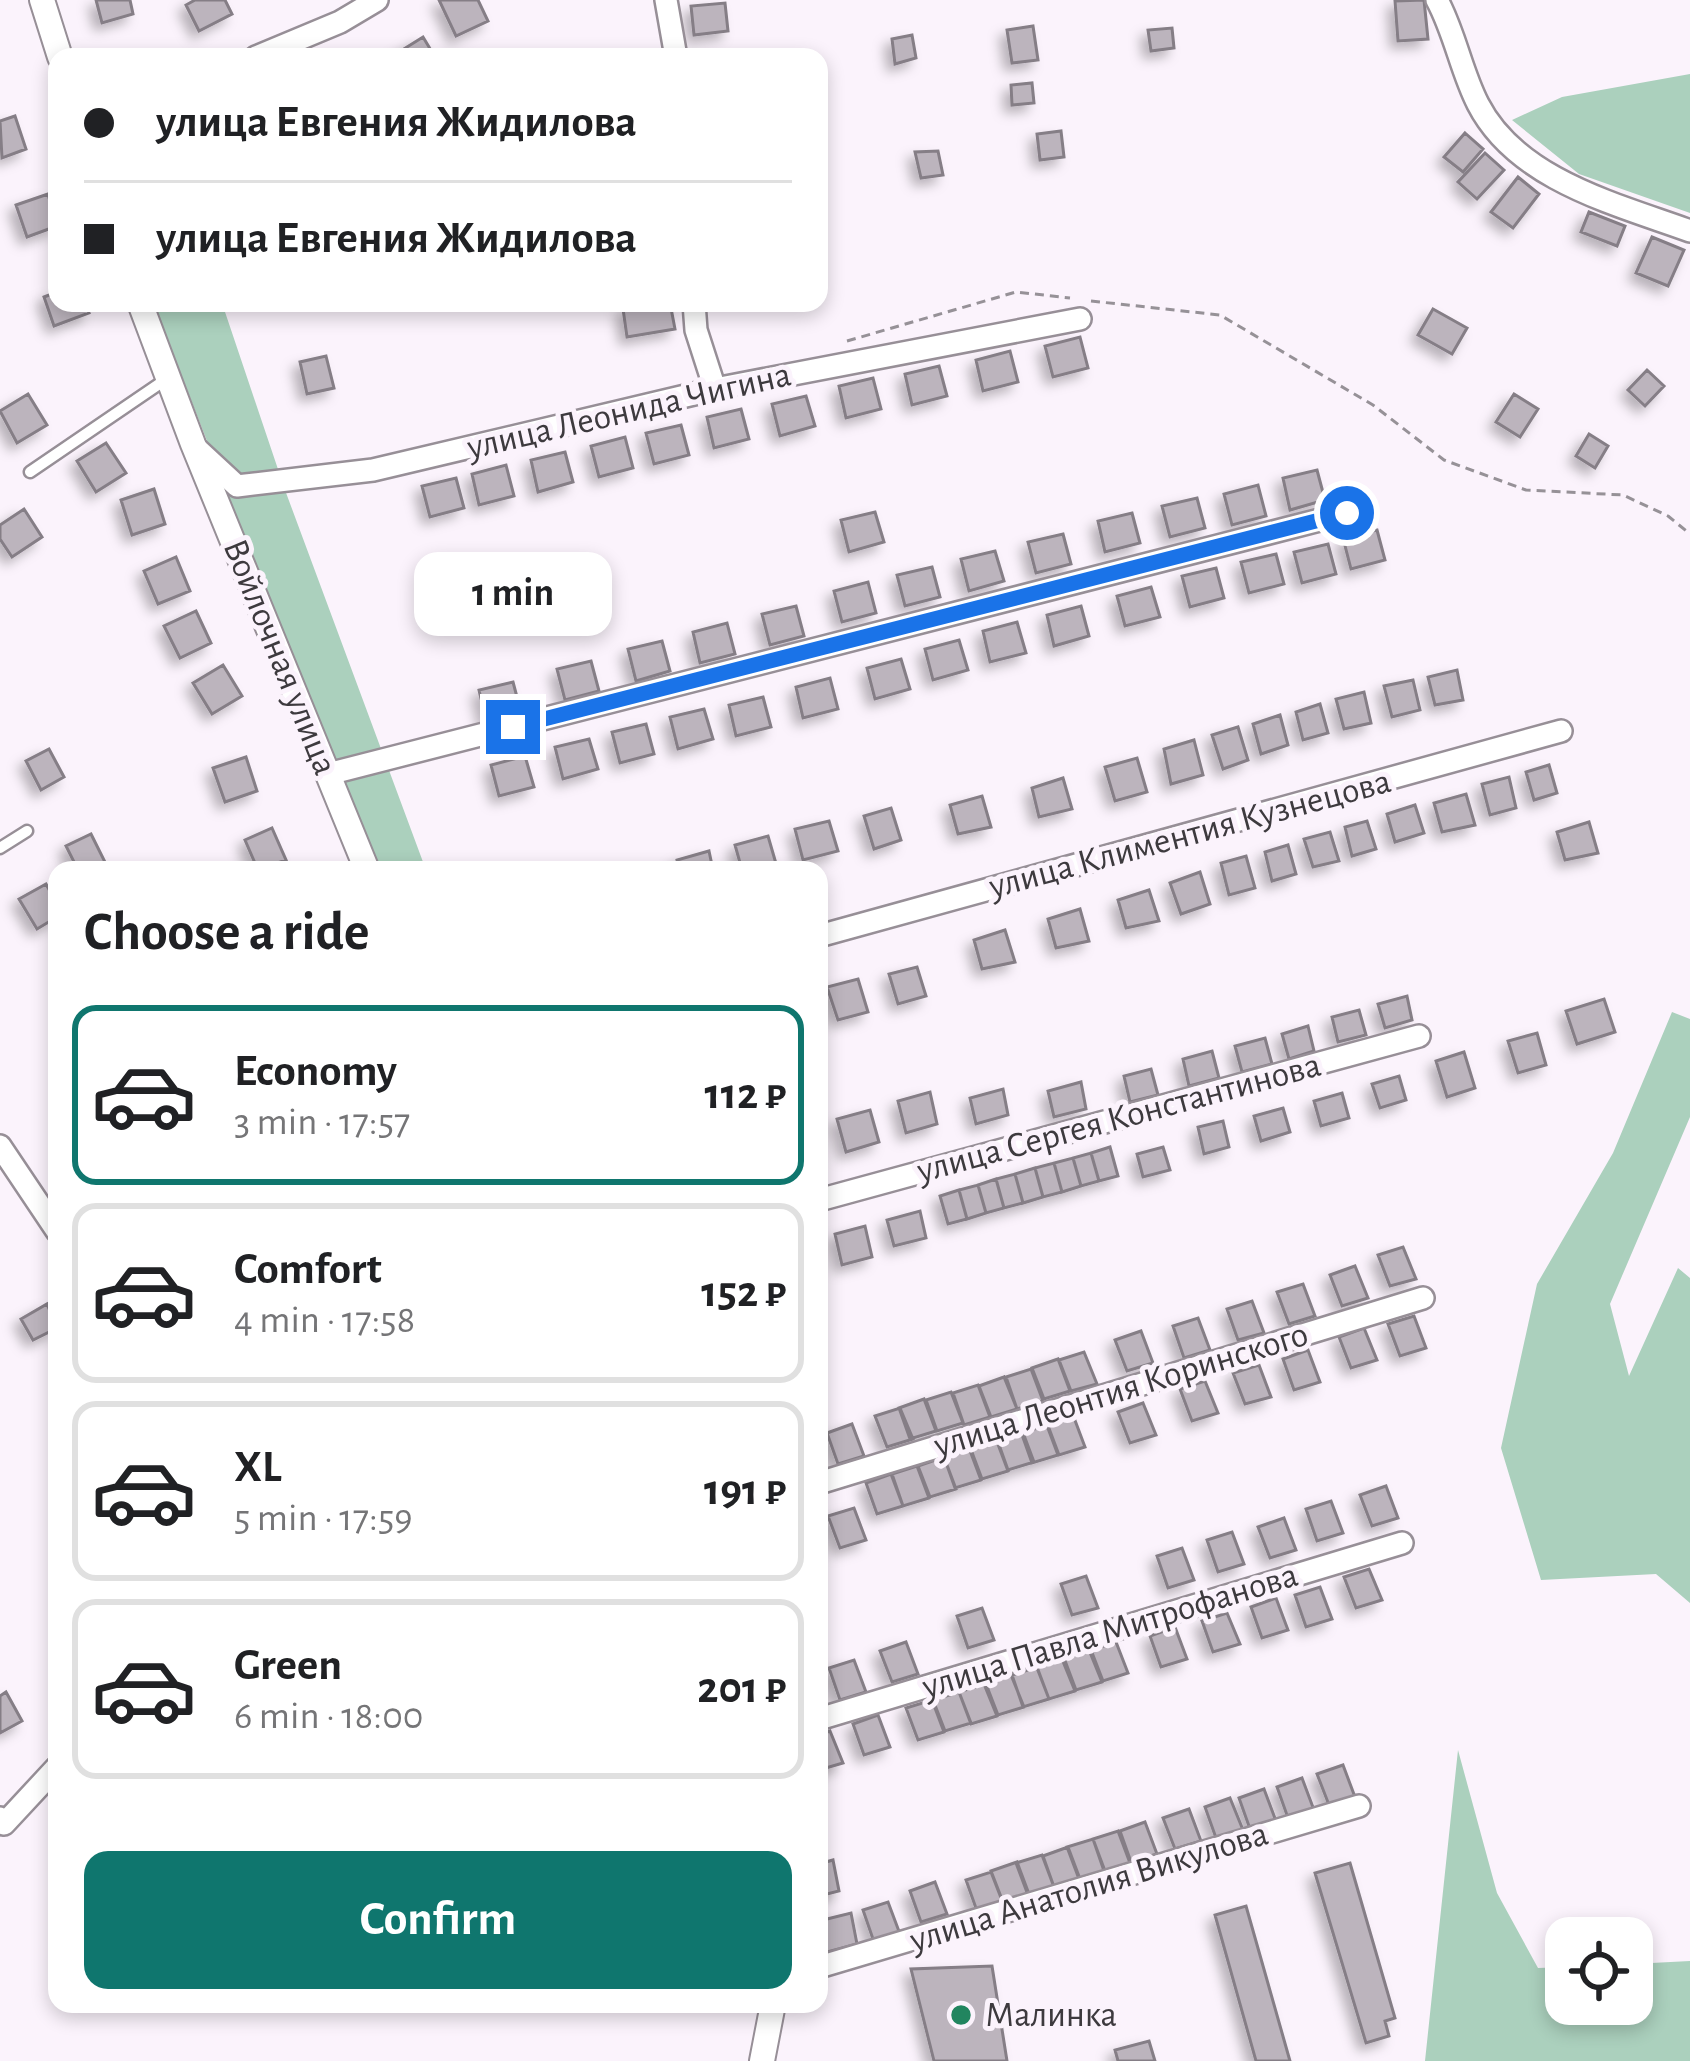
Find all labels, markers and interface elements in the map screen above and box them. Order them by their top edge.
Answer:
text: улица Евгения Жидилова [156,100,637,145]
text: улица Евгения Жидилова [156,216,637,261]
street label: улица Леонида Чигина [463,356,794,466]
route start [1320,486,1374,540]
street label: Войлочная улица [216,534,344,780]
callout: 1 min [414,553,612,637]
text: 1 min [472,574,554,613]
route end [486,700,540,754]
street label: улица Климентия Кузнецова [984,763,1395,905]
text: Choose a ride [84,906,370,960]
icon: car [90,1041,198,1149]
street label: улица Сергея Константинова [912,1047,1325,1189]
text: Economy [234,1049,397,1094]
text: 112 ₽ [705,1072,786,1117]
text: 3 min · 17:57 [234,1103,410,1142]
icon: car [90,1239,198,1347]
text: Comfort [234,1247,382,1292]
text: 152 ₽ [701,1270,786,1315]
text: 4 min · 17:58 [234,1301,415,1340]
street label: улица Леонтия Коринского [929,1316,1312,1464]
icon: car [90,1437,198,1545]
text: XL [234,1445,282,1490]
text: 191 ₽ [704,1468,786,1513]
text: 5 min · 17:59 [234,1499,413,1538]
street label: улица Павла Митрофанова [917,1557,1302,1706]
icon: car [90,1635,198,1743]
text: Green [234,1643,342,1688]
text: 201 ₽ [697,1666,786,1711]
text: 6 min · 18:00 [234,1697,423,1736]
street label: улица Анатолия Викулова [905,1815,1272,1959]
button: Confirm [84,1851,792,1989]
map controls [1545,1917,1653,2025]
button: locate [1545,1917,1653,2025]
place label: Малинка [985,1997,1117,2033]
marker: Малинка [948,2002,974,2028]

